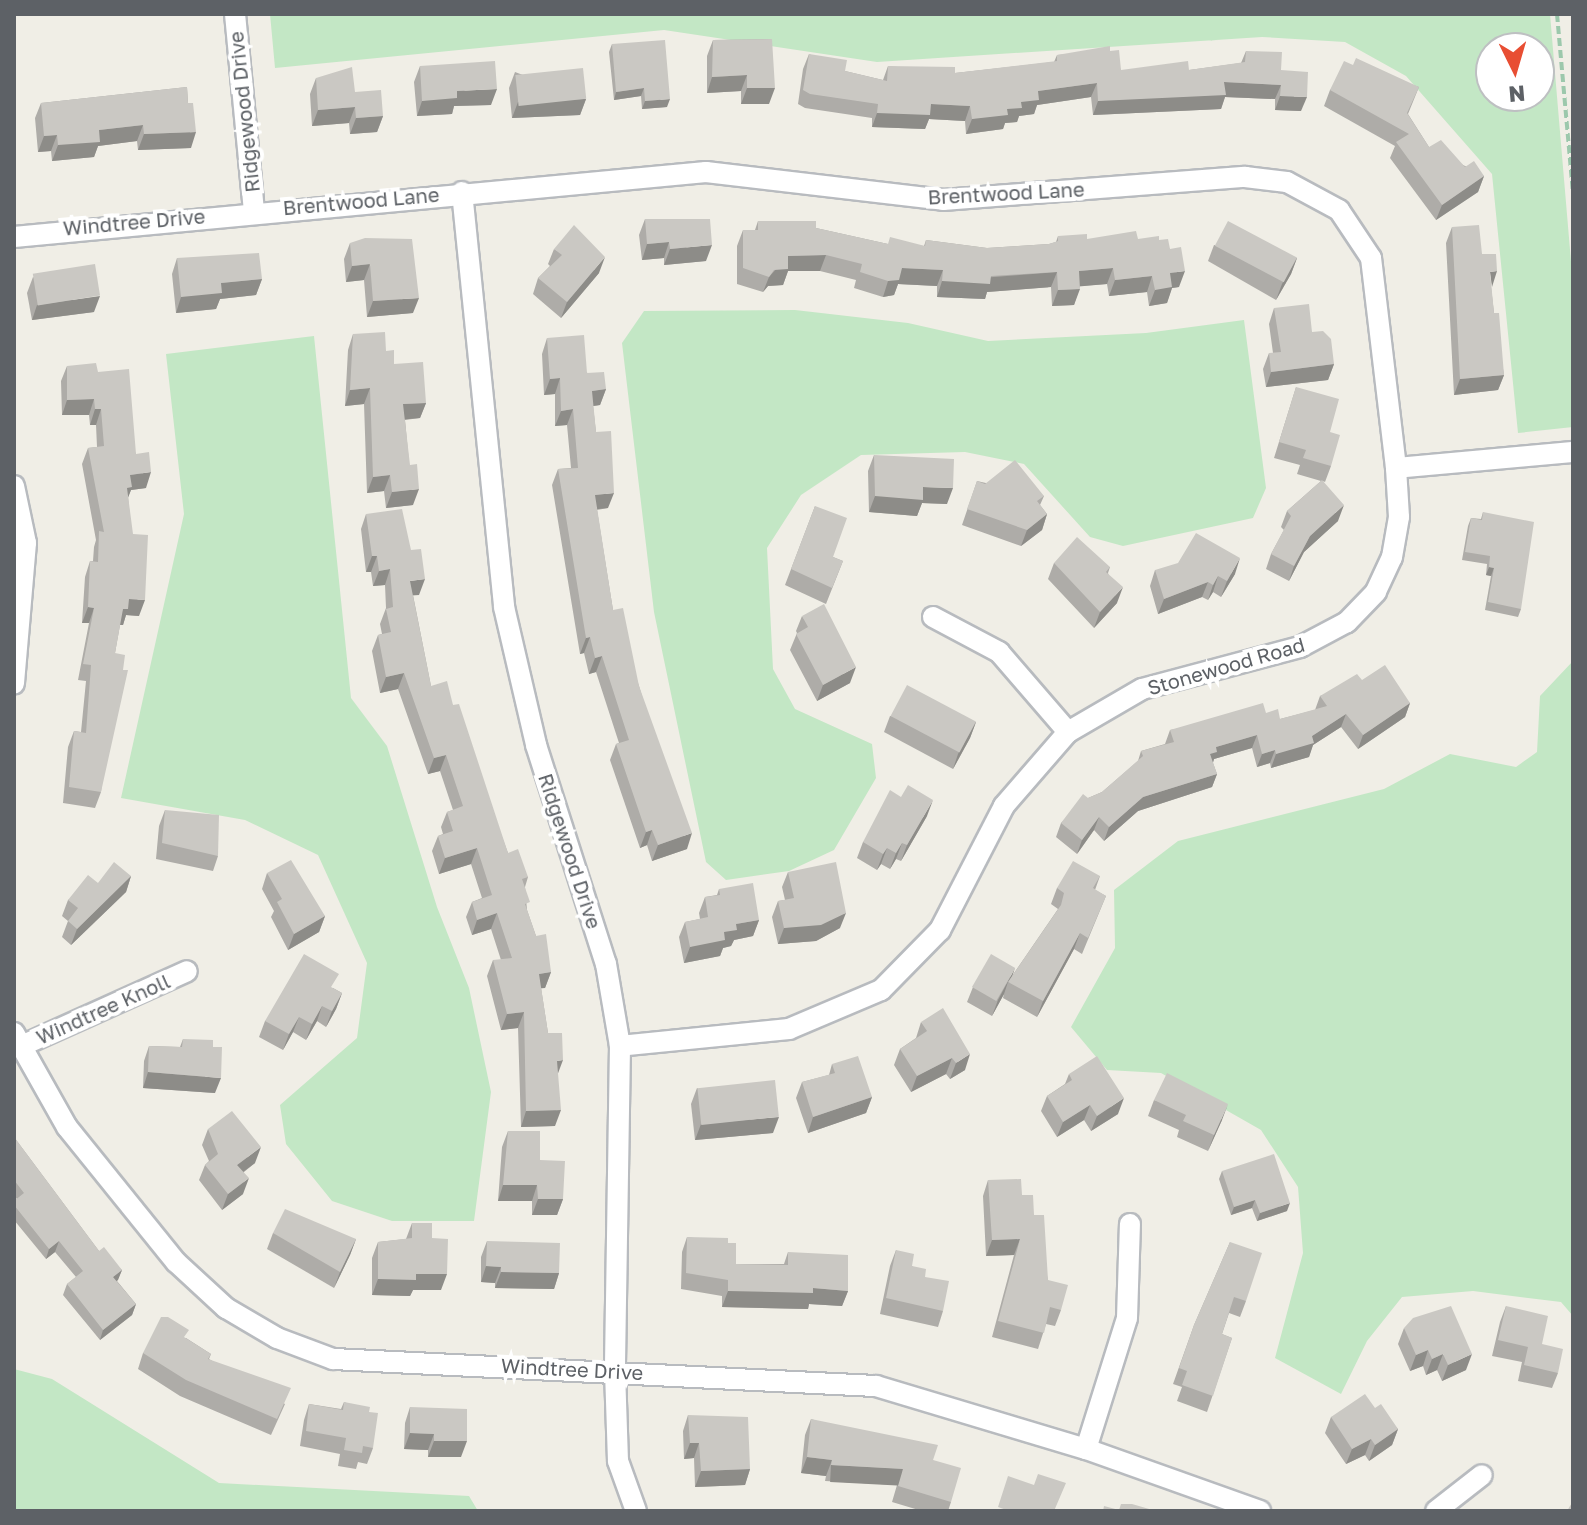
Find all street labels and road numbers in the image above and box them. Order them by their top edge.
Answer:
street label: Ridgewood Drive [224,30,264,194]
street label: Brentwood Lane [927,177,1085,209]
street label: Brentwood Lane [282,182,440,220]
street label: Windtree Drive [62,204,206,240]
street label: Stonewood Road [1145,632,1307,700]
street label: Ridgewood Drive [534,770,606,932]
street label: Windtree Knoll [32,969,174,1049]
street label: Windtree Drive [500,1353,644,1385]

